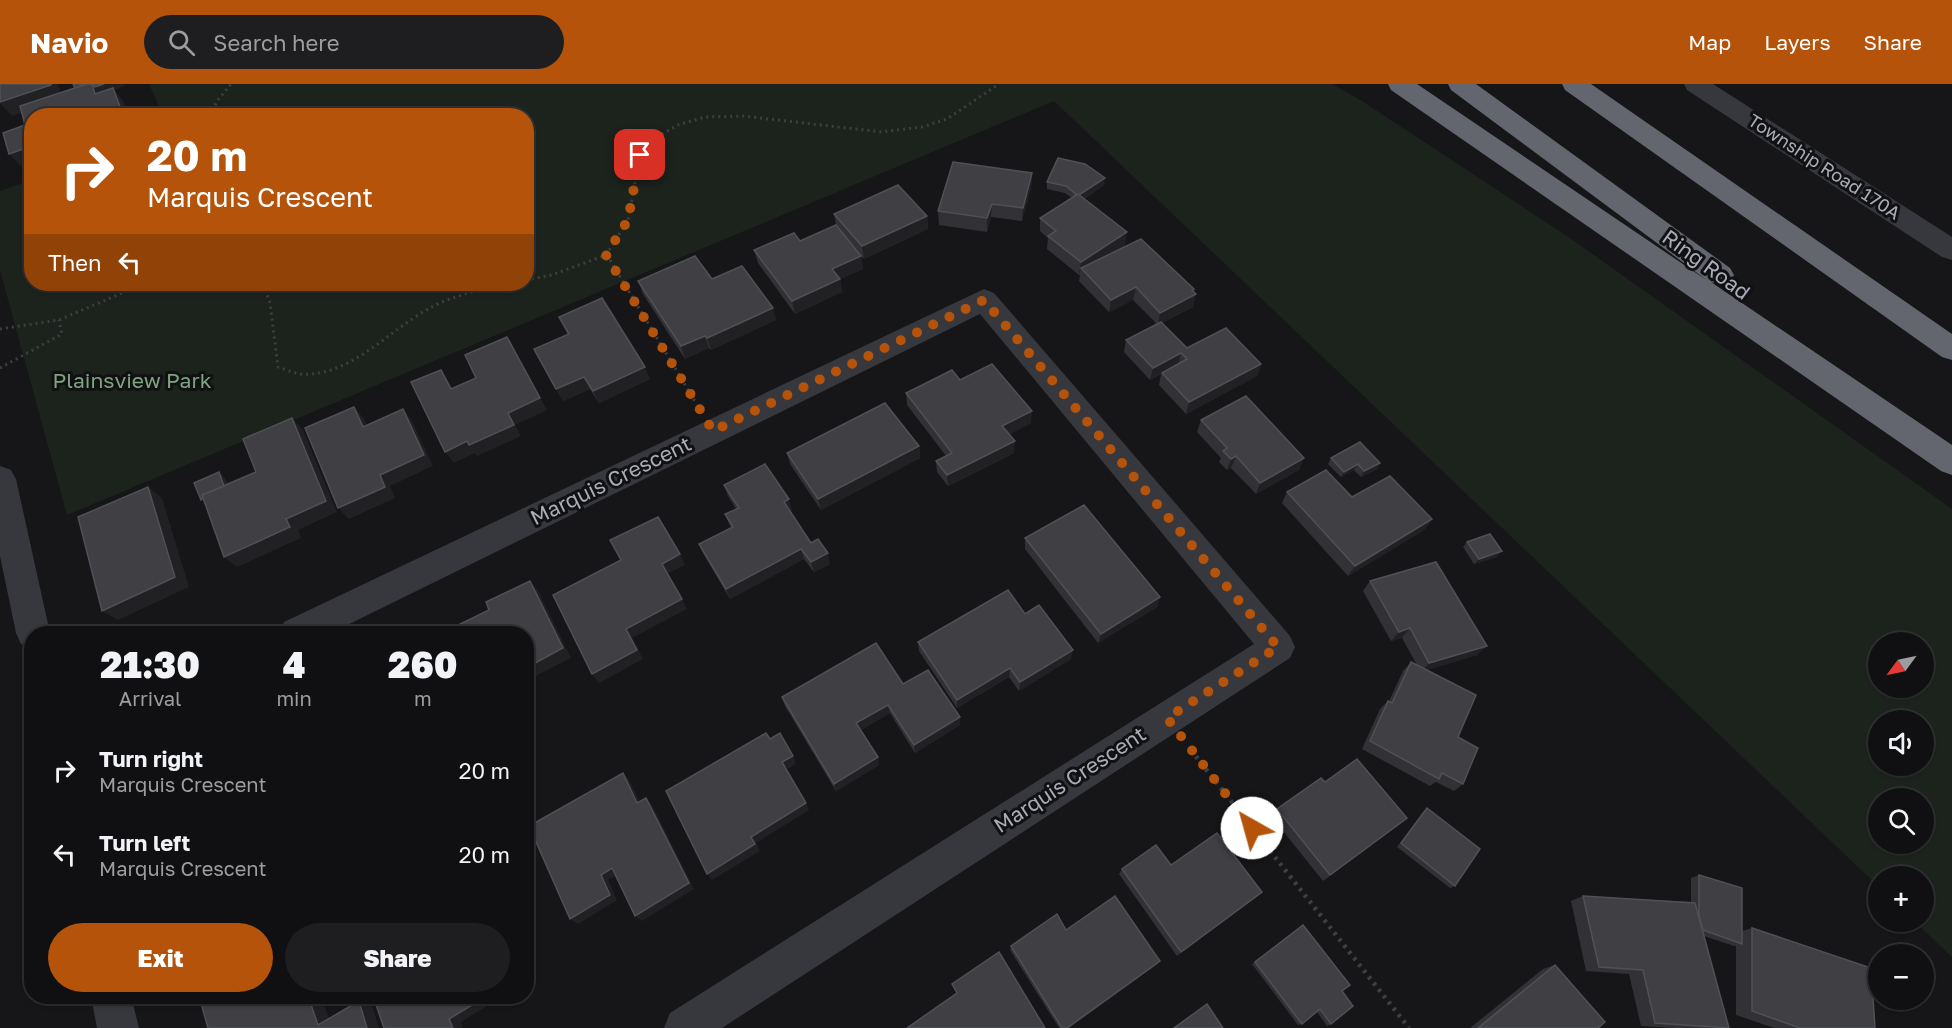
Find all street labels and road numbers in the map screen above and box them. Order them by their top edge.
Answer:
street label: Township Road 170A [1744,109,1905,224]
street label: Ring Road [1658,224,1756,305]
street label: Marquis Crescent [526,430,695,530]
street label: Marquis Crescent [989,720,1150,838]

